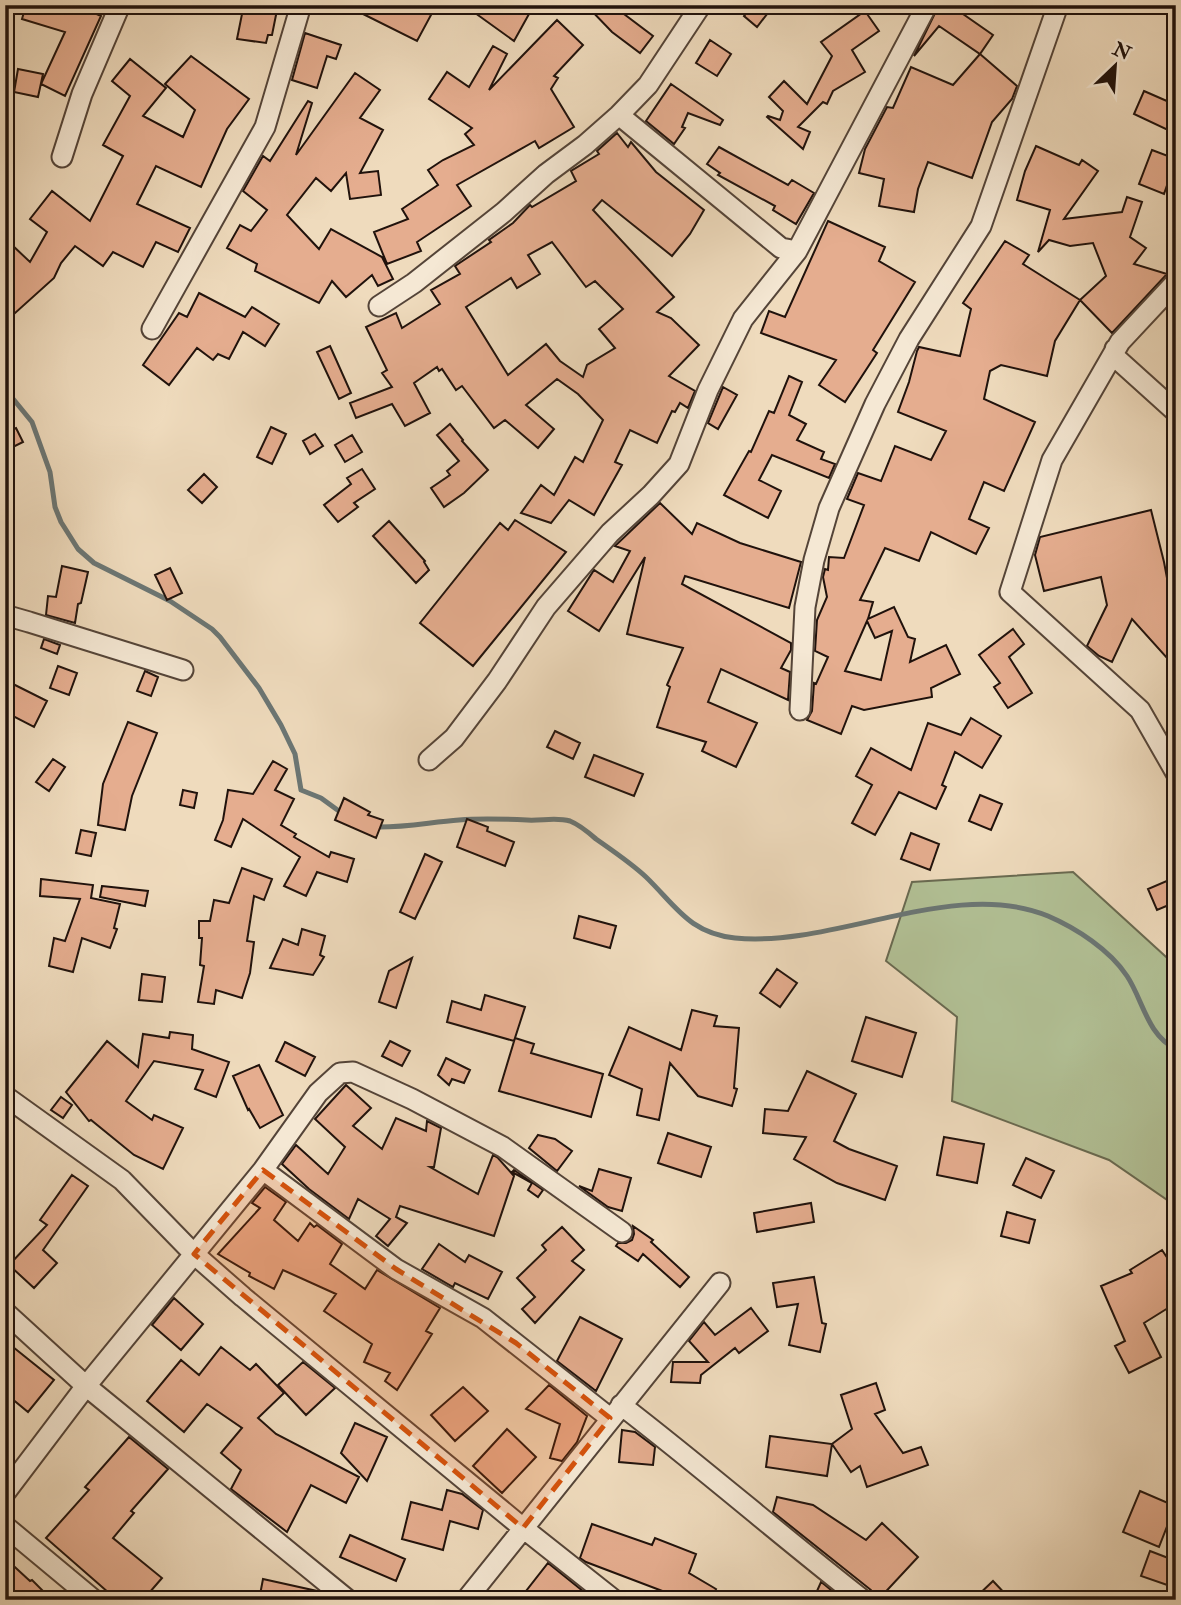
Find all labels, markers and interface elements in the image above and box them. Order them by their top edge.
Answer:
north arrow [1080,32,1150,102]
text: N [1108,37,1135,66]

